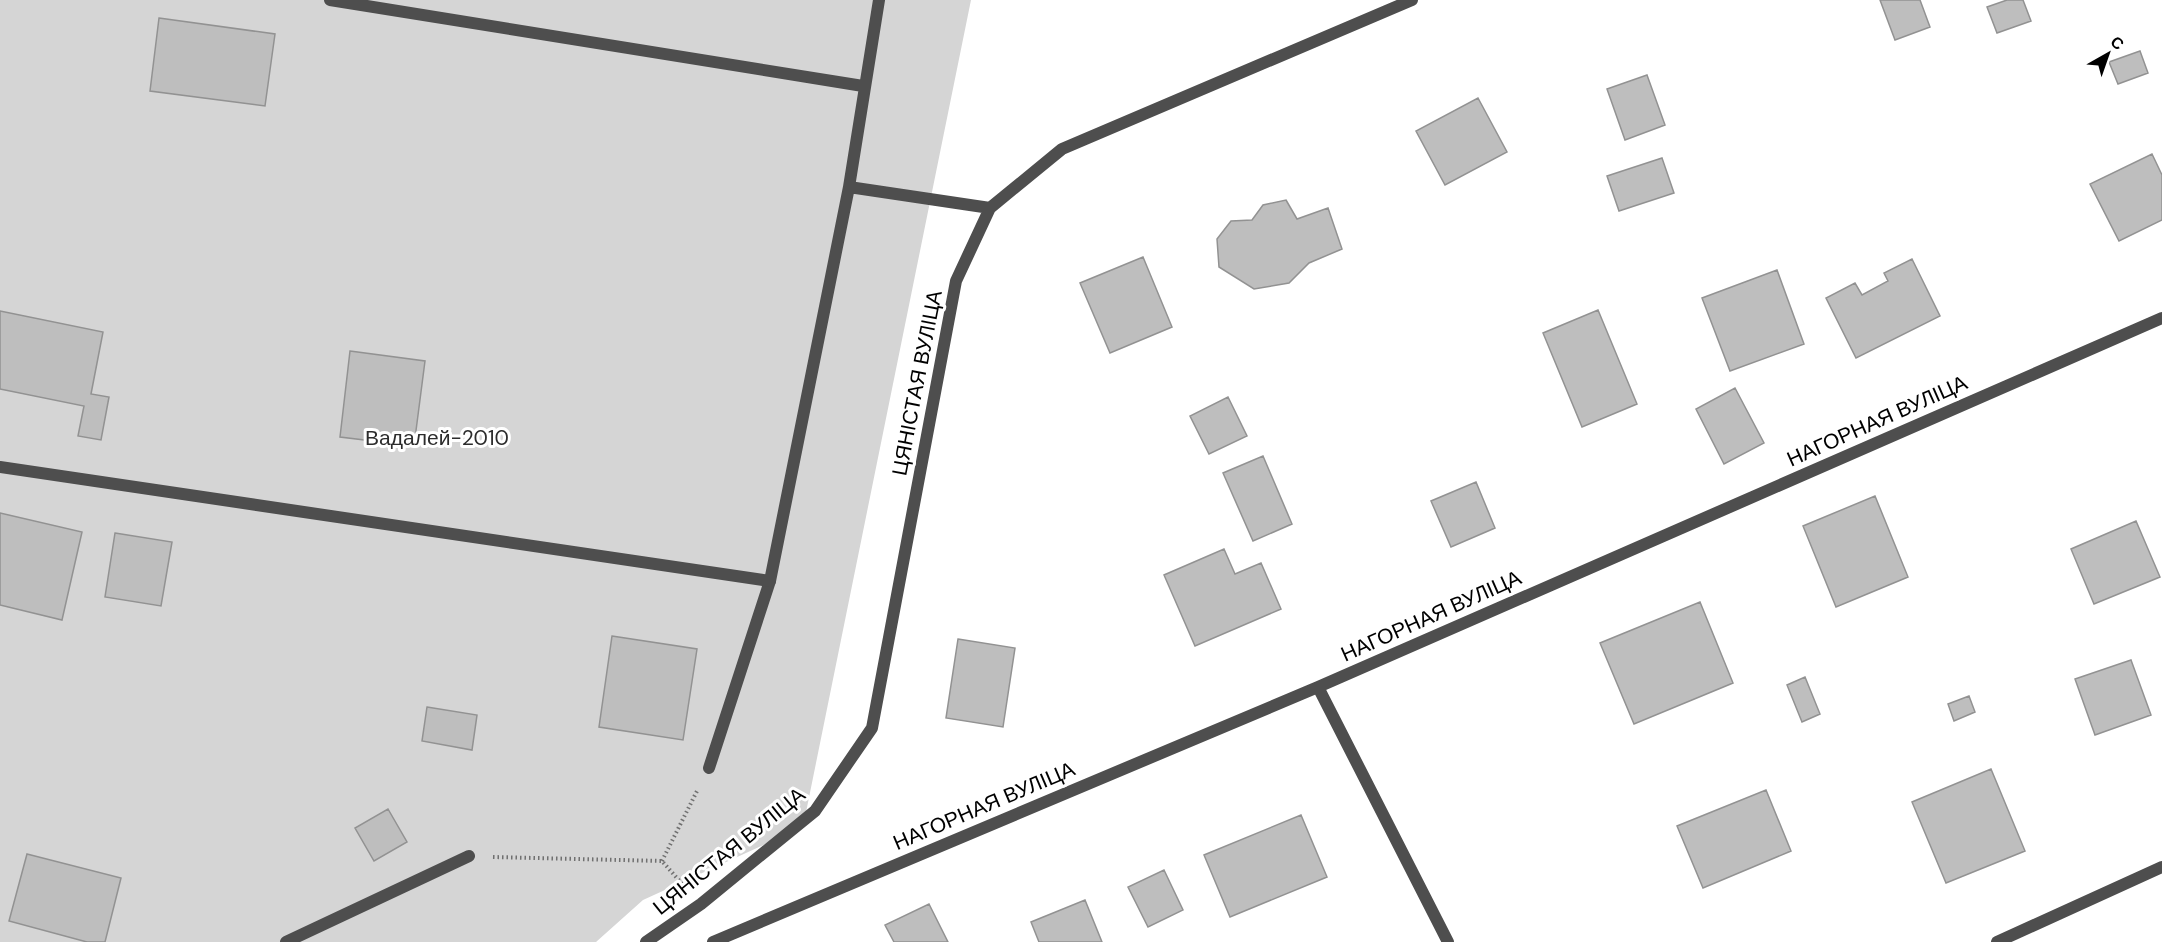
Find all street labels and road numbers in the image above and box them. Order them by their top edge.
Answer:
street label: ЦЯНІСТАЯ ВУЛІЦА [885,288,949,478]
street label: НАГОРНАЯ ВУЛІЦА [1782,369,1972,473]
street label: НАГОРНАЯ ВУЛІЦА [1336,564,1526,668]
street label: НАГОРНАЯ ВУЛІЦА [889,755,1079,857]
street label: ЦЯНІСТАЯ ВУЛІЦА [647,781,811,921]

